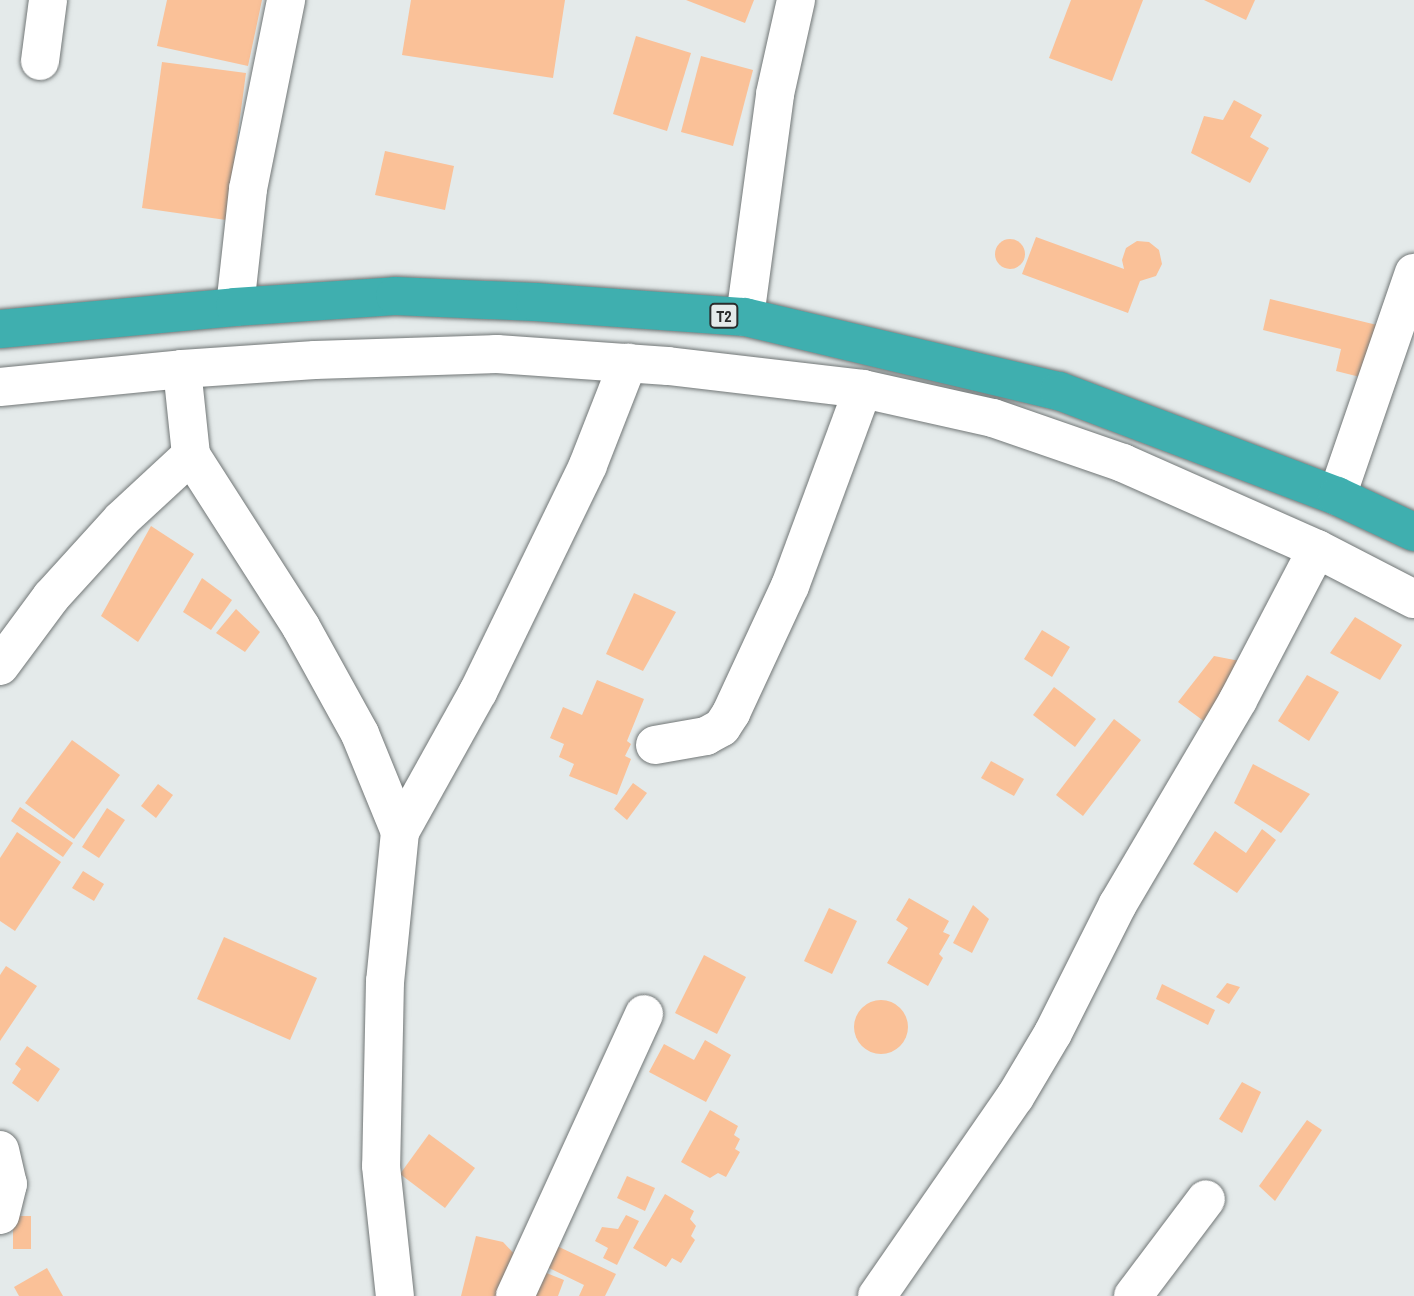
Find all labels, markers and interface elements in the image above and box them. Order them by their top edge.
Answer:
road number: T2 [708,304,740,328]

